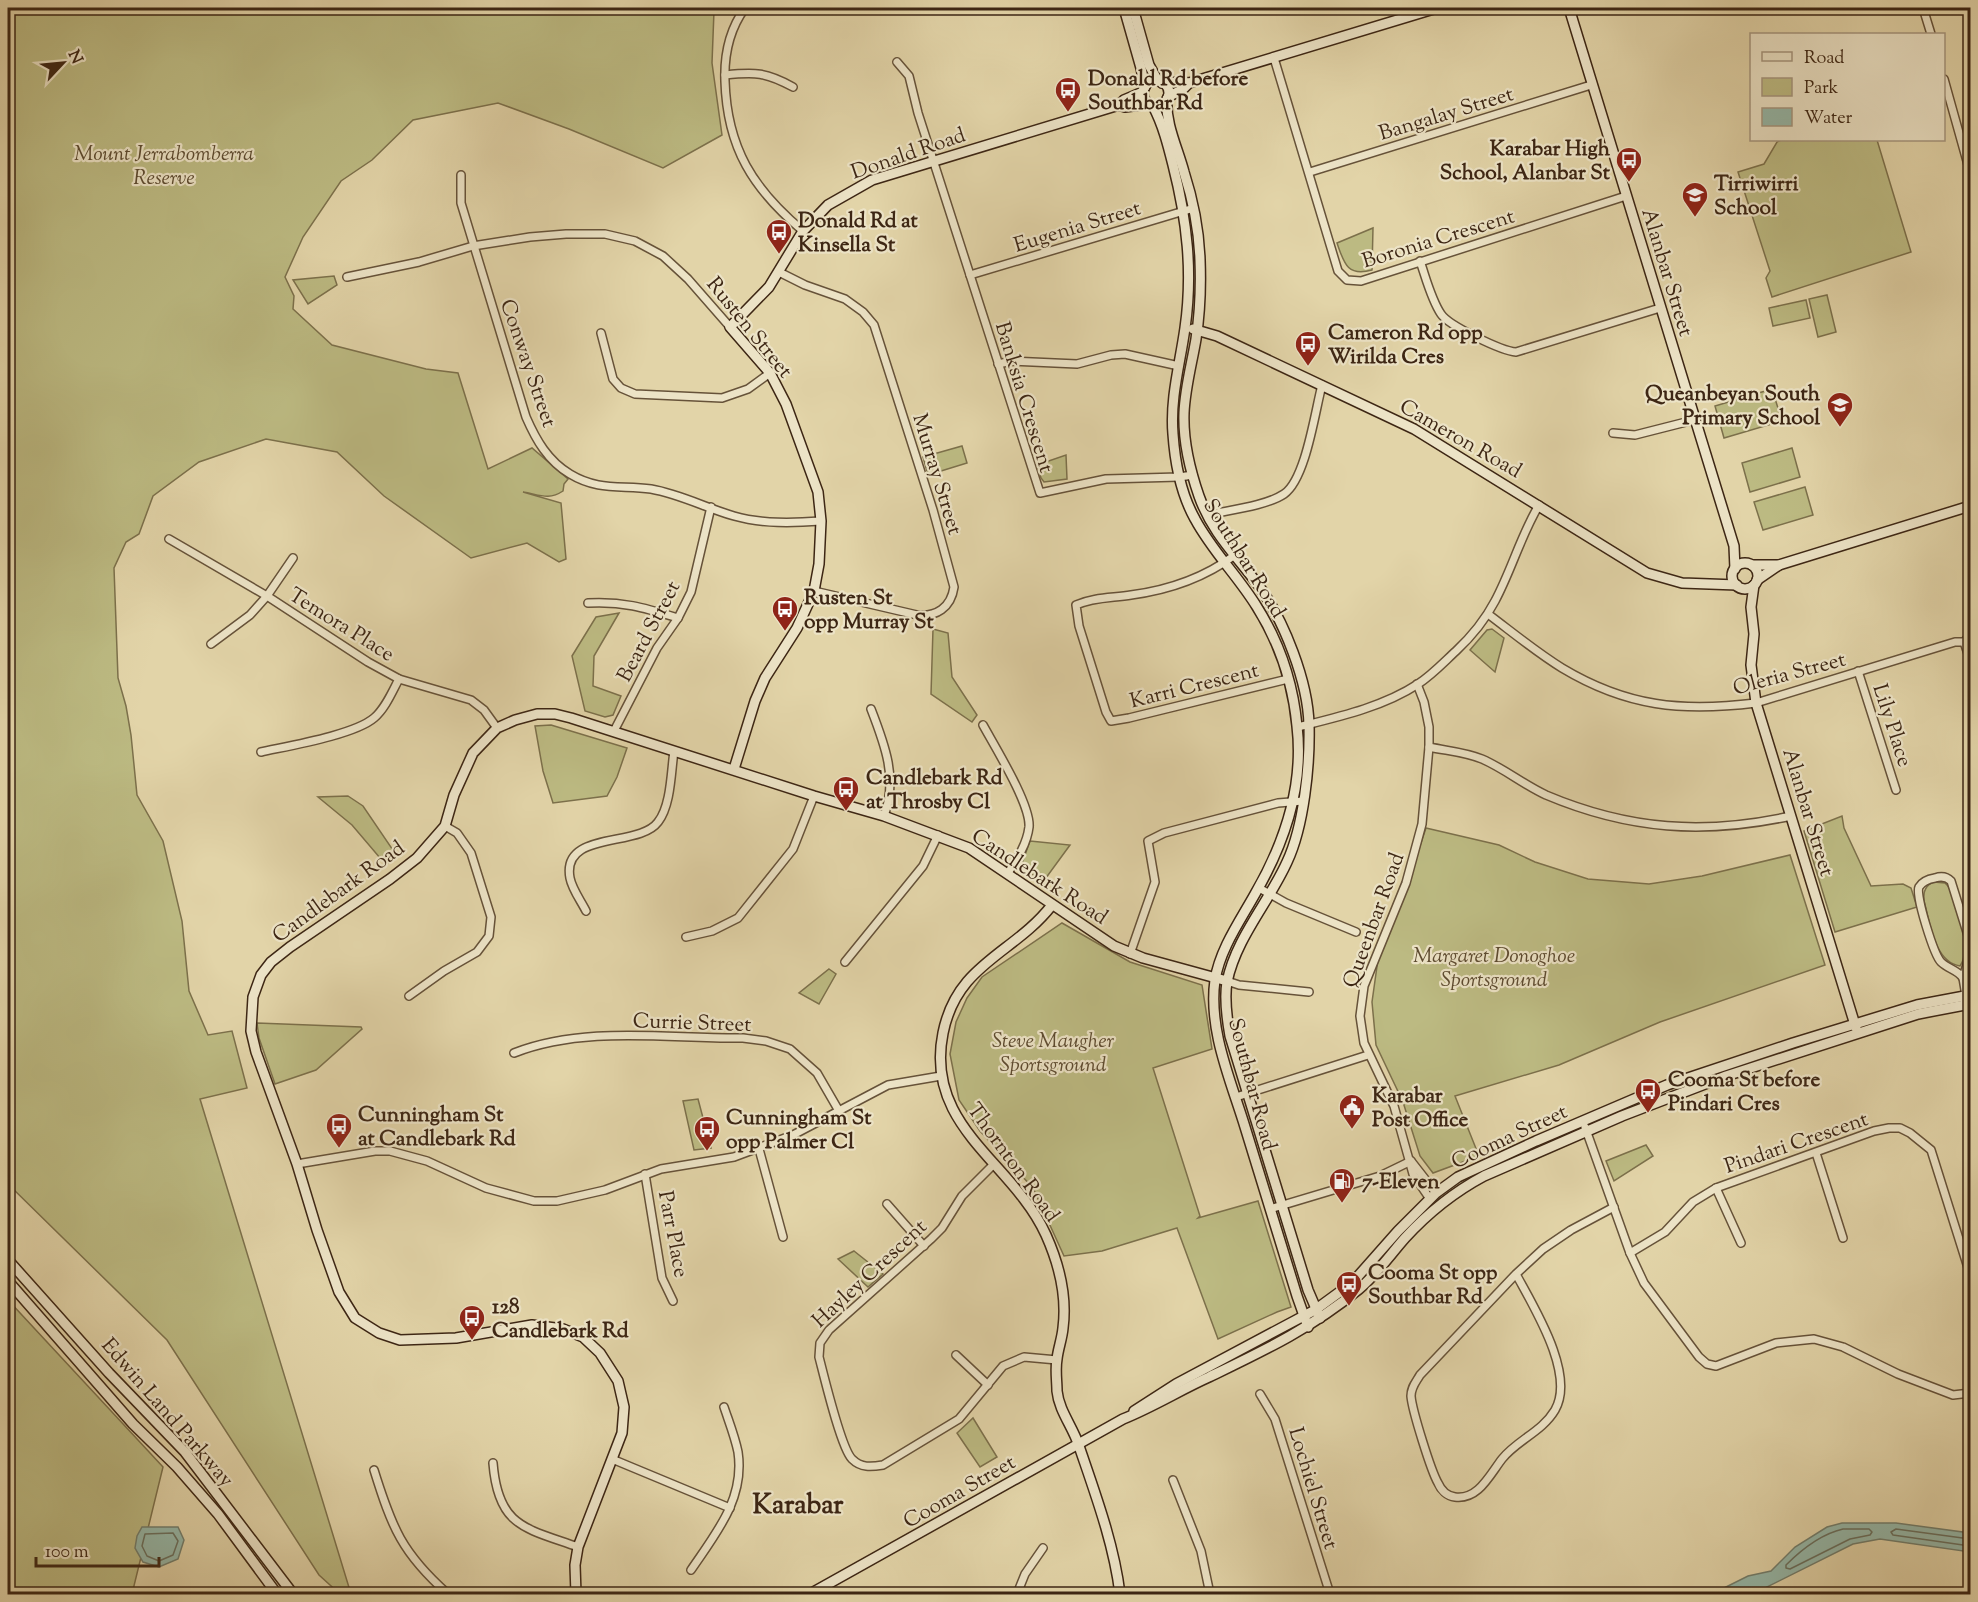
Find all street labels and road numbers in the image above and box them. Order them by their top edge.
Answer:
street label: Bangalay Street [1376,80,1518,150]
street label: Donald Road [847,121,970,189]
street label: Eugenia Street [1010,194,1145,261]
street label: Boronia Crescent [1359,202,1518,277]
street label: Alanbar Street [1632,205,1700,340]
street label: Rusten Street [698,271,799,385]
street label: Conway Street [491,295,563,432]
street label: Banksia Crescent [986,318,1060,477]
street label: Cameron Road [1393,393,1527,487]
street label: Murray Street [903,410,969,539]
street label: Southbar Road [1195,494,1292,625]
street label: Beard Street [611,576,689,688]
street label: Temora Place [282,581,400,670]
street label: Oleria Street [1730,645,1849,704]
street label: Karri Crescent [1127,656,1262,717]
street label: Lily Place [1864,680,1919,771]
street label: Alanbar Street [1773,745,1841,880]
street label: Candlebark Road [965,822,1113,933]
street label: Candlebark Road [267,834,412,951]
street label: Queenbar Road [1337,849,1413,992]
street label: Currie Street [632,1007,752,1041]
street label: Southbar Road [1219,1015,1283,1154]
street label: Thornton Road [959,1097,1066,1229]
street label: Cooma Street [1447,1098,1573,1178]
street label: Pindari Crescent [1721,1105,1873,1183]
street label: Parr Place [649,1189,695,1280]
street label: Hayley Crescent [806,1213,935,1336]
street label: Edwin Land Parkway [93,1332,240,1495]
street label: Lochiel Street [1279,1424,1345,1553]
street label: Cooma Street [898,1448,1022,1537]

